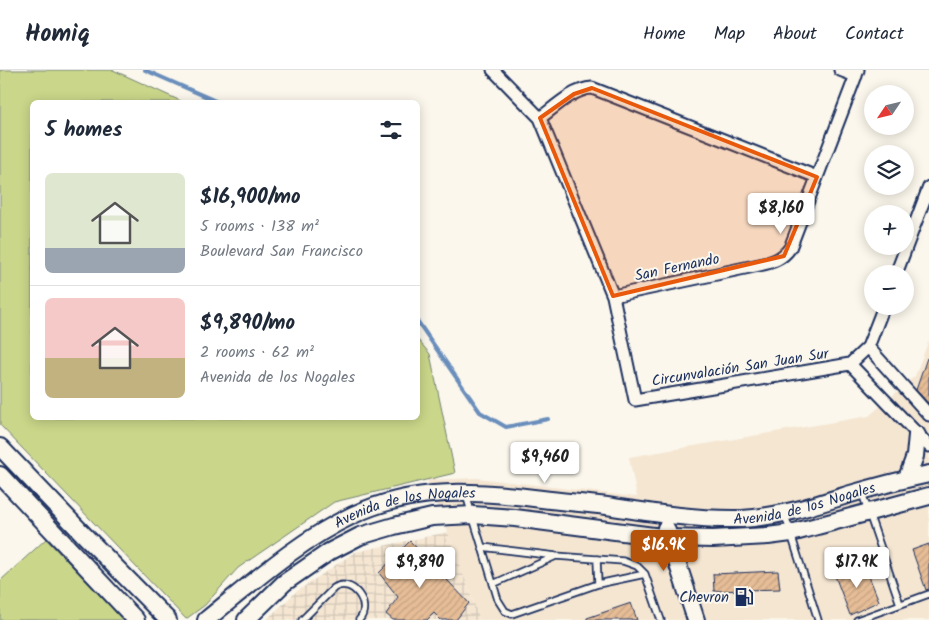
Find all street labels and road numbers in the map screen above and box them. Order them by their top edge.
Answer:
street label: San Fernando [633,247,722,289]
street label: Circunvalación San Juan Sur [650,342,831,394]
street label: Avenida de los Nogales [733,476,879,532]
street label: Avenida de los Nogales [330,482,476,536]

